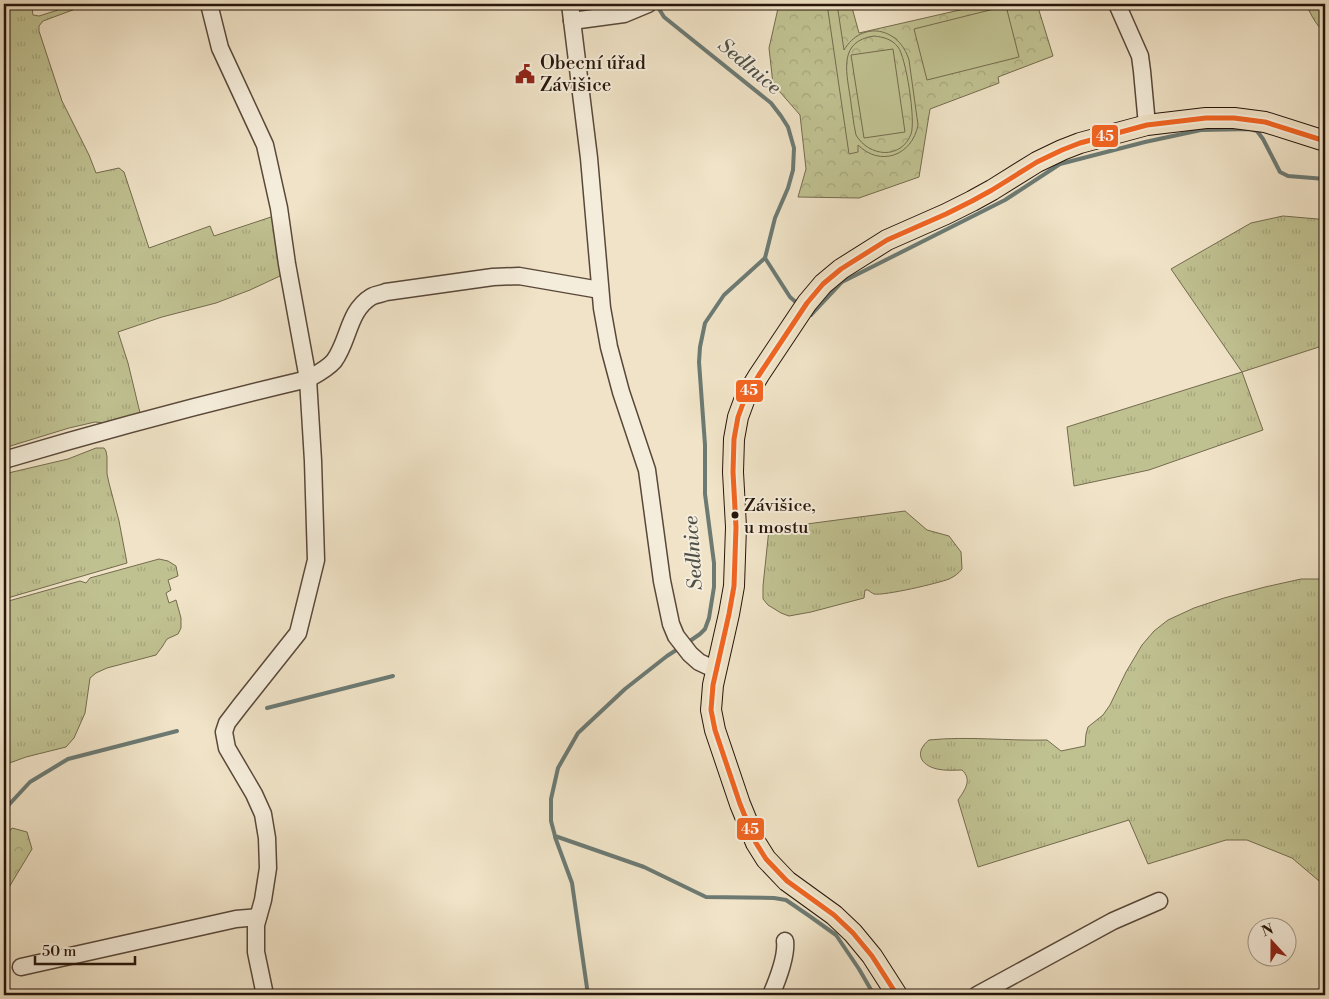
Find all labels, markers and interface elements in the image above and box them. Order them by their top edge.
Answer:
water label: Sedlnice [712,33,786,101]
place label: Obecní úřad Závišice [540,51,646,97]
public building icon: Obecní úřad Závišice [514,63,536,85]
line badge: 45 [1091,124,1119,148]
text: 45 [1096,128,1114,146]
line badge: 45 [735,379,764,403]
text: 45 [740,382,758,400]
place label: Závišice, u mostu [744,494,816,539]
marker: Závišice, u mostu [730,510,740,520]
water label: Sedlnice [679,514,709,591]
line badge: 45 [736,817,765,841]
text: 45 [741,821,759,839]
north arrow [1246,916,1296,966]
text: N [1259,920,1276,941]
scale bar [35,934,135,966]
text: 50 m [42,942,76,961]

